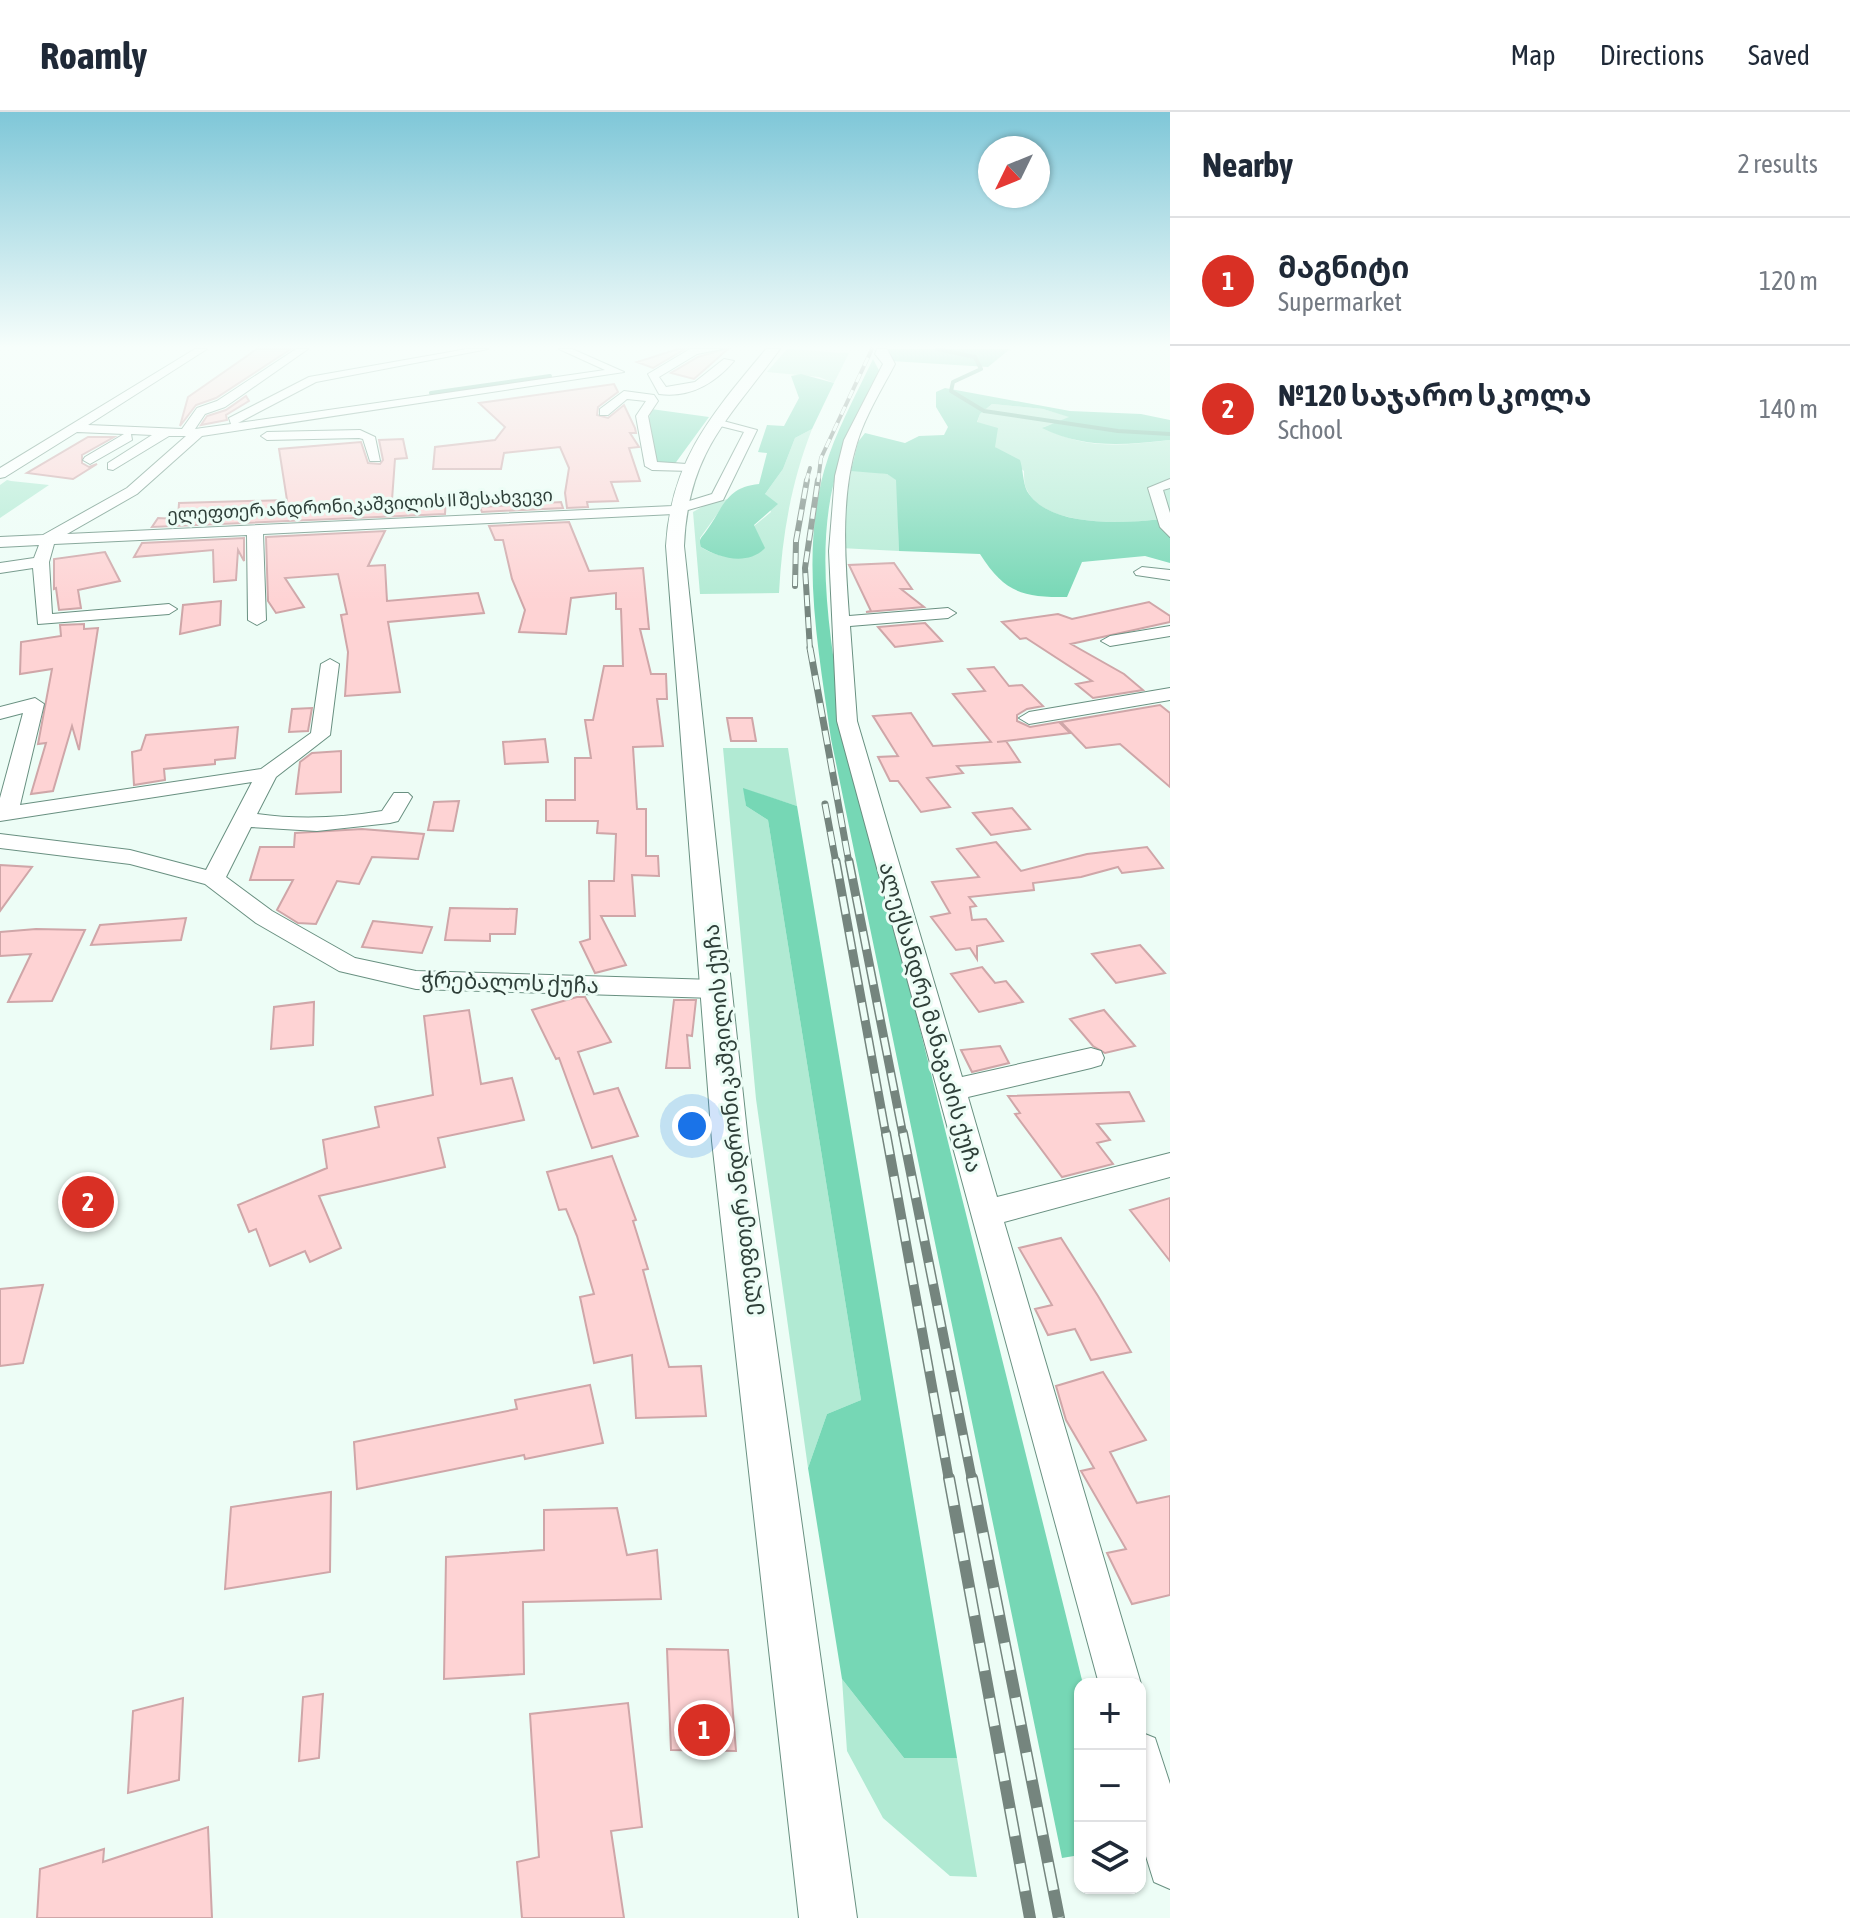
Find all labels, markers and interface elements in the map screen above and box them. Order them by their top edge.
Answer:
text: Roamly [40,34,147,77]
text: Map [1511,39,1556,71]
text: Directions [1600,39,1704,71]
text: Saved [1748,39,1810,71]
north arrow [978,136,1050,208]
text: Nearby [1202,145,1293,184]
text: 2 results [1737,149,1818,179]
text: მაგნიტი [1278,250,1409,284]
text: 1 [1222,266,1234,296]
text: 120 m [1759,266,1818,296]
text: Supermarket [1278,287,1402,317]
text: №120 საჯარო სკოლა [1278,378,1592,412]
text: 2 [1222,394,1234,424]
text: 140 m [1759,394,1818,424]
text: School [1278,415,1342,445]
street label: ელეფთერ ანდრონიკაშვილის II შესახვევი [167,484,553,526]
street label: ალექსანდრე მანაგაძის ქუჩა [873,859,988,1176]
street label: ელეფთერ ანდრონიკაშვილის ქუჩა [697,923,766,1317]
street label: ჭრებალოს ქუჩა [421,966,599,999]
your location [672,1106,712,1146]
pin: 2 [62,1172,114,1232]
map controls [1074,1678,1146,1894]
button: + [1074,1678,1146,1750]
pin: 1 [678,1700,730,1760]
button: − [1074,1750,1146,1822]
button: layers [1074,1822,1146,1894]

